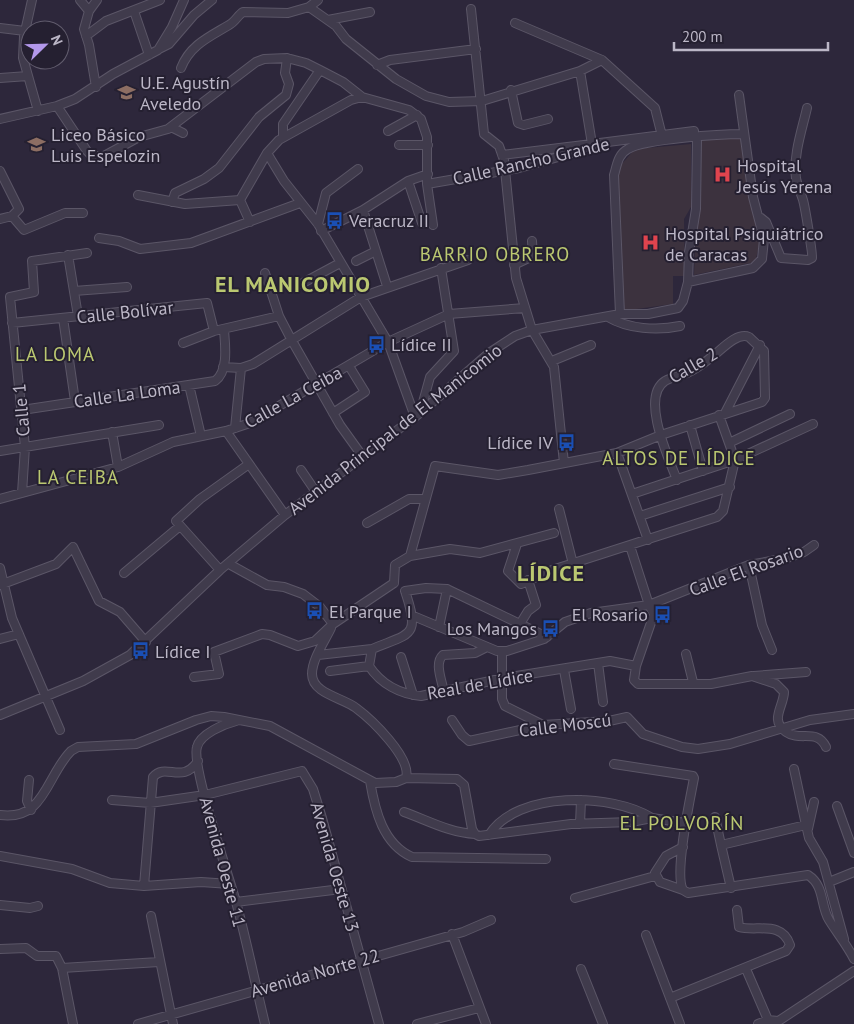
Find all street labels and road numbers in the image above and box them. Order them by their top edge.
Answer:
street label: Calle Rancho Grande [451,132,611,190]
street label: Calle Bolívar [75,295,175,329]
street label: Avenida Principal de El Manicomio [283,338,507,520]
street label: Calle 2 [664,342,722,388]
street label: Calle La Ceiba [240,361,346,433]
street label: Calle La Loma [72,375,182,413]
street label: Calle 1 [7,383,35,437]
street label: Calle El Rosario [686,539,806,601]
street label: Real de Lídice [425,663,535,705]
street label: Calle Moscú [518,708,612,742]
street label: Avenida Oeste 11 [195,794,251,930]
street label: Avenida Oeste 13 [305,799,365,935]
street label: Avenida Norte 22 [248,944,382,1002]

